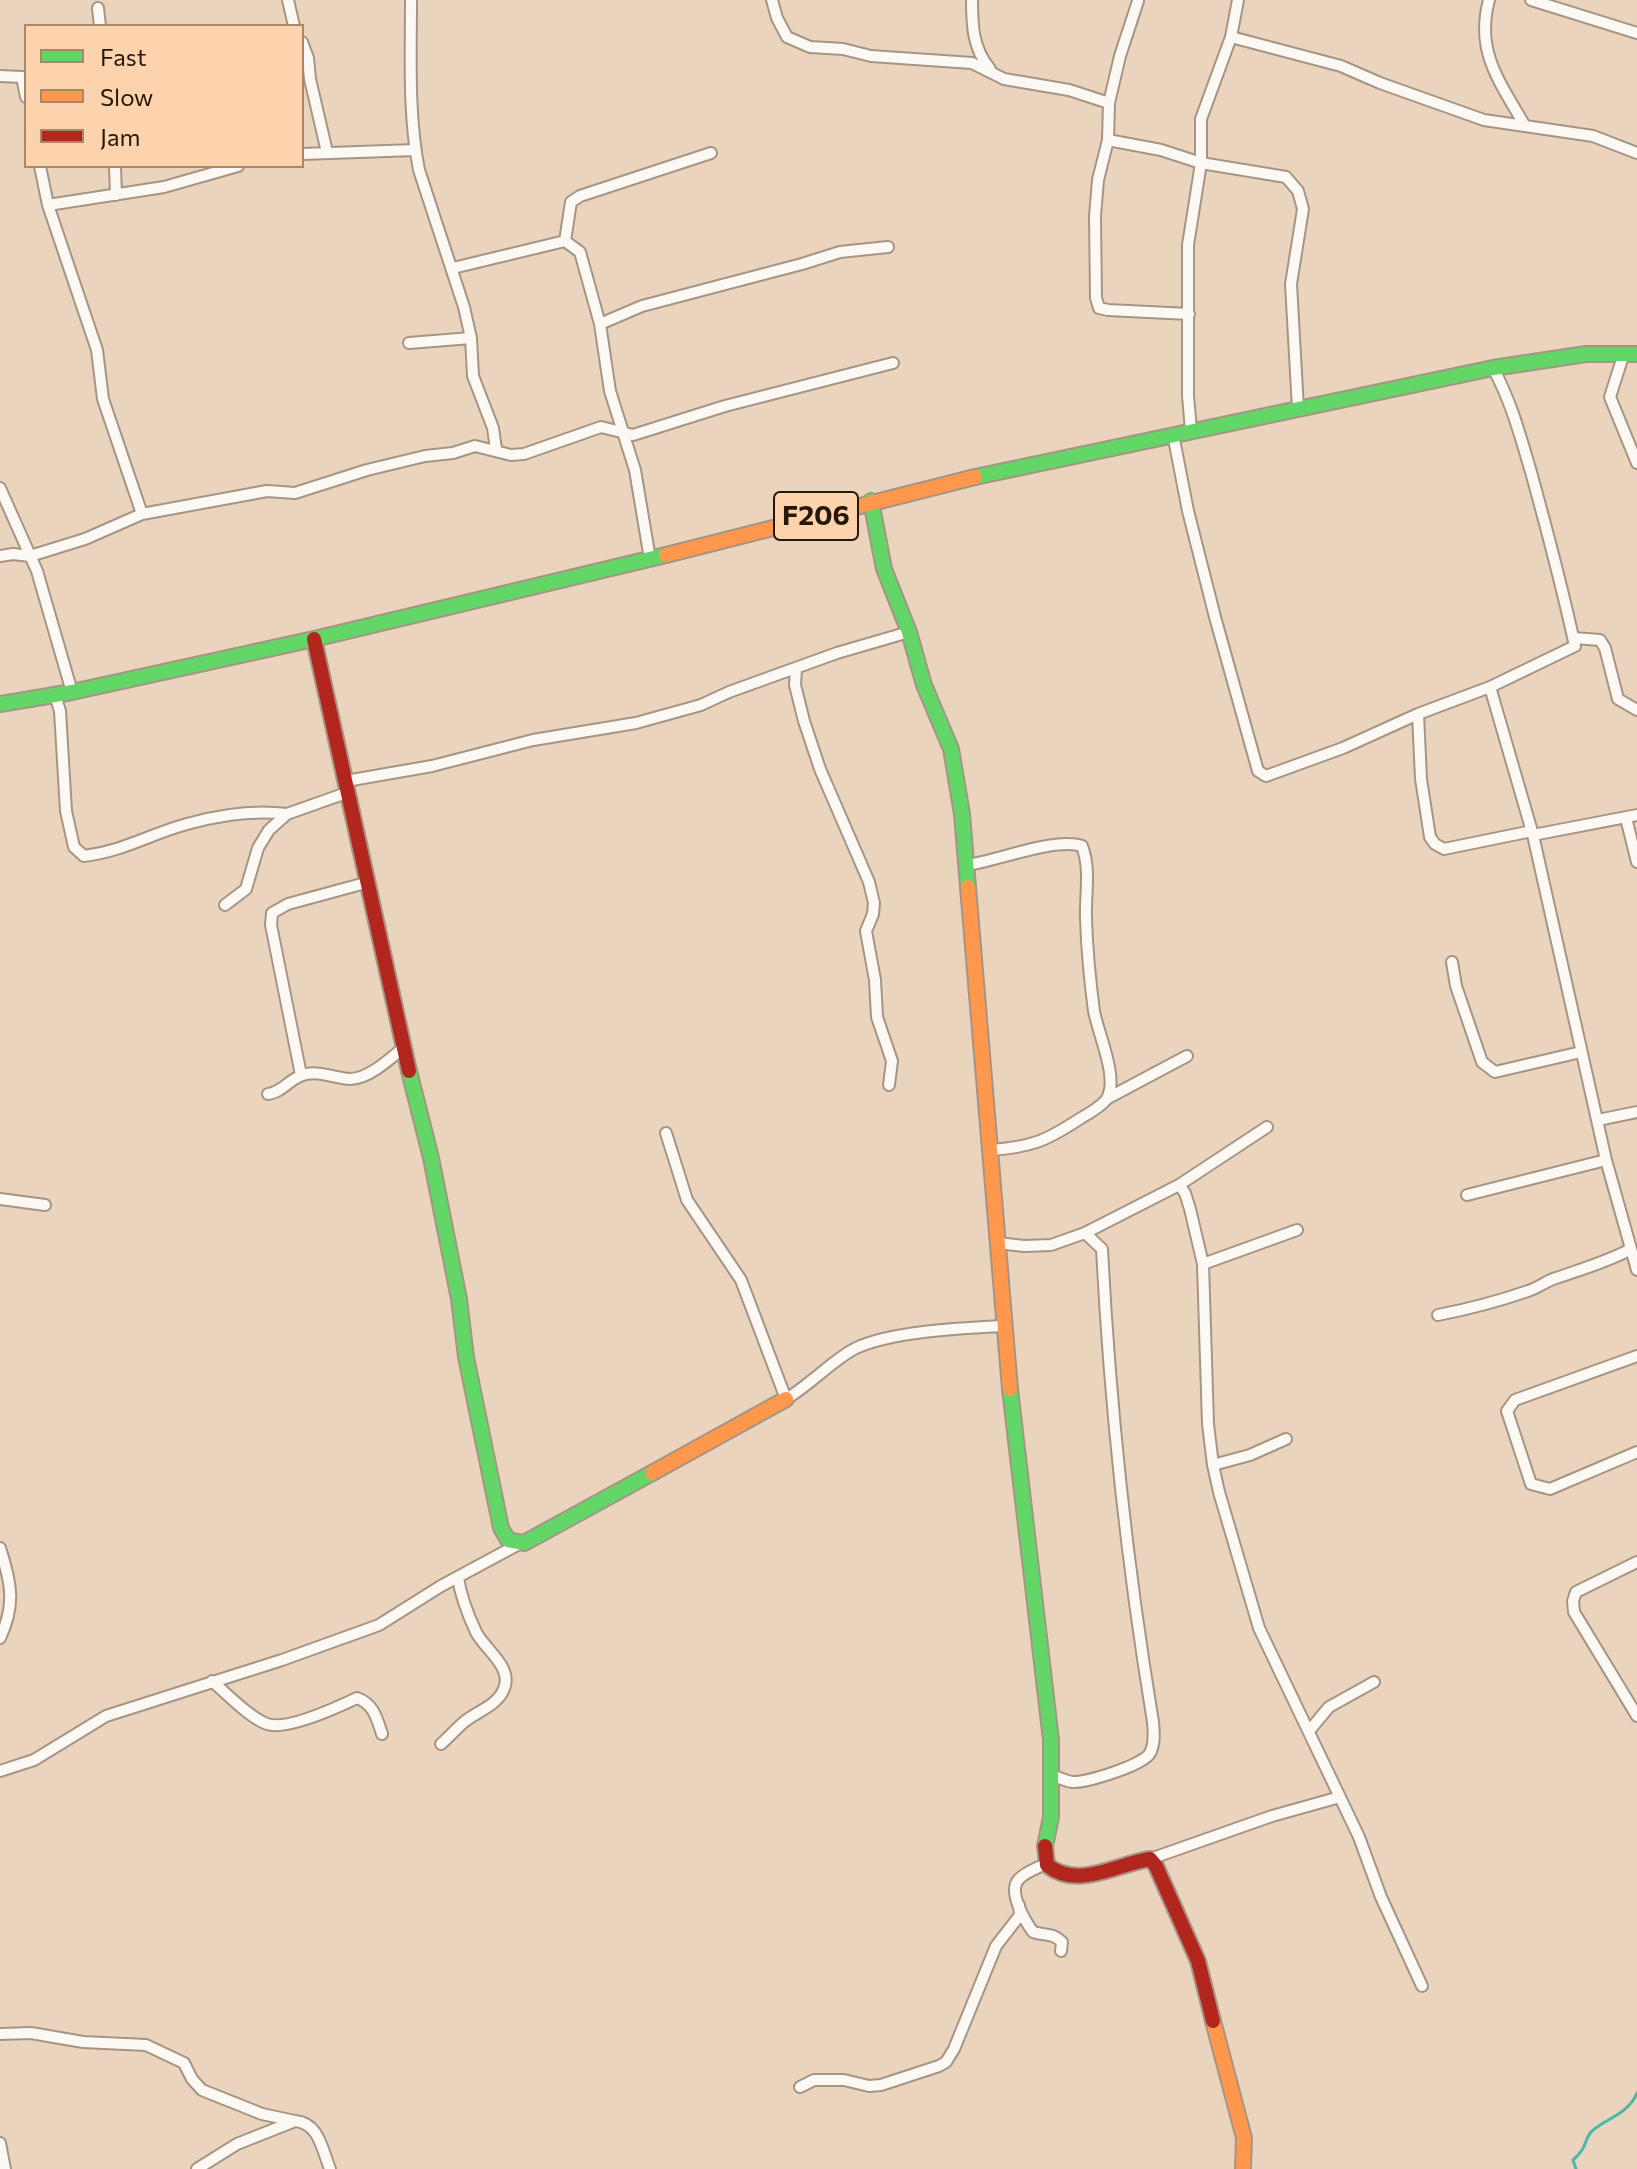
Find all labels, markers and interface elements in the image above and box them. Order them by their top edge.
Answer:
legend [24,24,304,168]
text: Fast [100,42,147,71]
text: Slow [100,82,153,111]
text: Jam [100,122,140,151]
road number: F206 [774,492,858,540]

